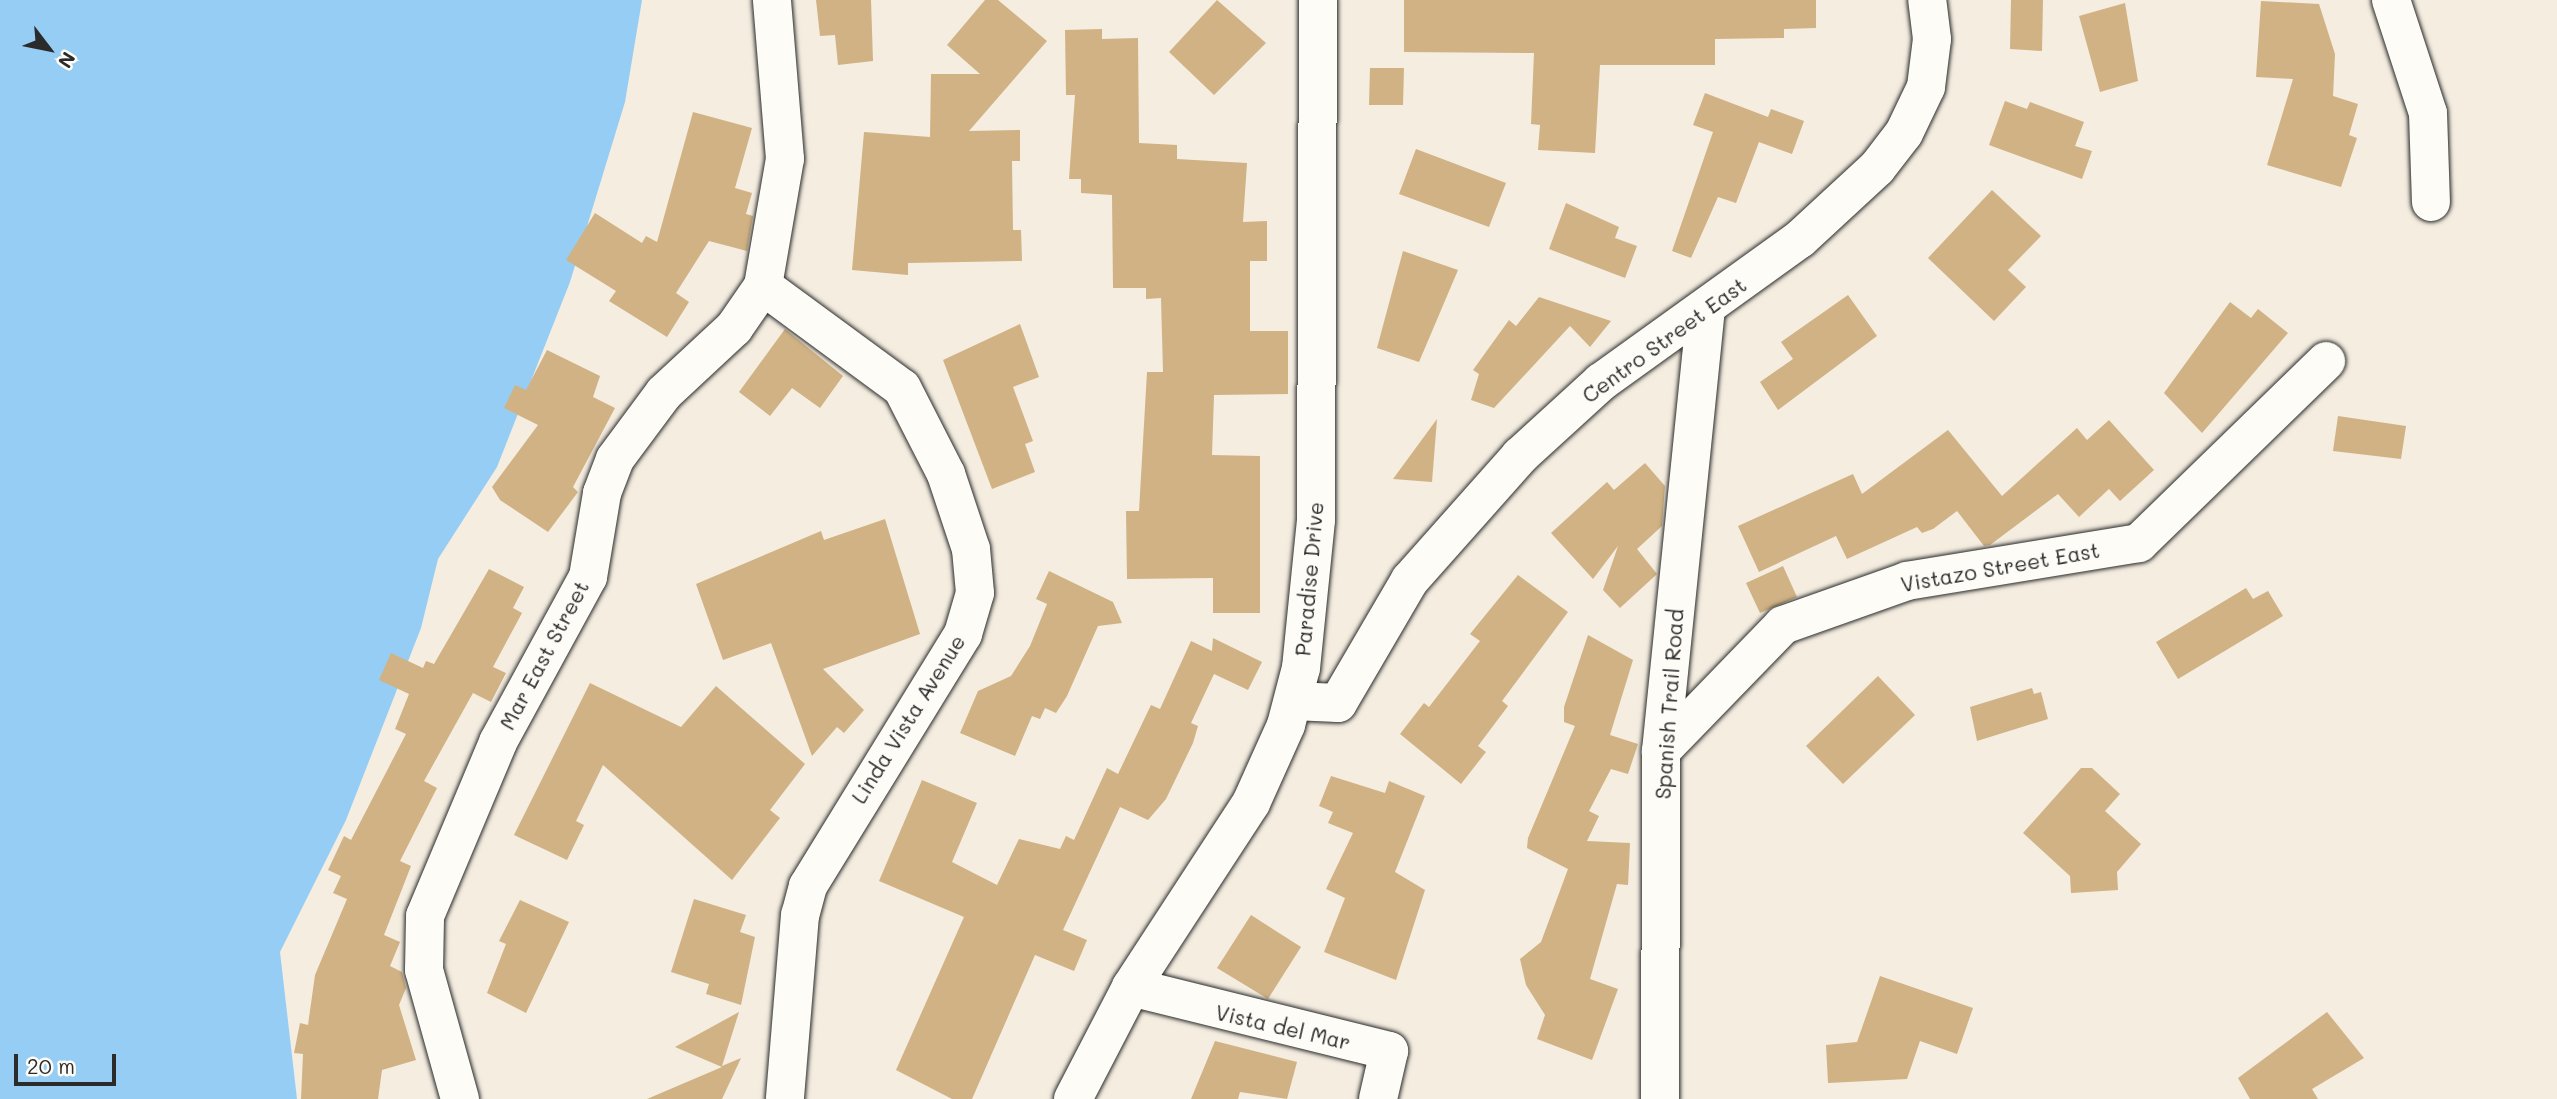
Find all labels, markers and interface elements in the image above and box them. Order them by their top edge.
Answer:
north arrow [14,14,84,84]
text: N [53,48,82,73]
street label: Centro Street East [1577,272,1751,408]
street label: Paradise Drive [1290,501,1328,657]
street label: Vistazo Street East [1899,537,2101,597]
street label: Mar East Street [494,576,594,734]
street label: Spanish Trail Road [1650,608,1688,800]
street label: Linda Vista Avenue [846,630,970,808]
street label: Vista del Mar [1213,999,1353,1055]
scale bar [18,1040,119,1084]
text: 20 m [27,1052,75,1079]

